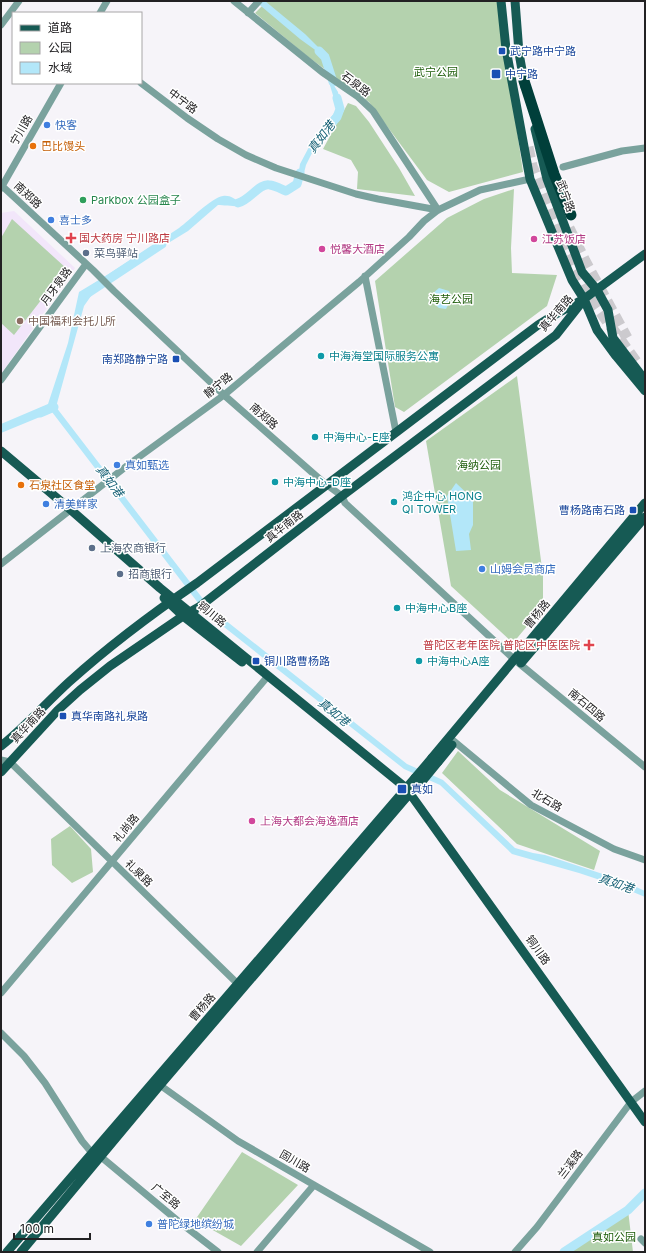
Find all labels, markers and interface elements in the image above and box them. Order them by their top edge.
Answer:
legend [12,12,142,84]
text: 道路 [48,20,72,35]
text: 公园 [48,40,72,55]
place label: 武宁路中宁路 [510,44,576,58]
marker: 武宁路中宁路 [497,46,507,56]
text: 水域 [48,60,72,75]
park label: 武宁公园 [414,65,458,79]
place label: 中宁路 [505,67,538,81]
street label: 石泉路 [339,68,373,100]
marker: 中宁路 [490,68,502,80]
street label: 中宁路 [166,85,200,117]
street label: 宁川路 [7,112,35,148]
water label: 真如港 [304,117,339,156]
place label: 快客 [55,118,77,132]
marker: 快客 [42,120,52,130]
place label: 巴比馒头 [41,139,85,153]
marker: 巴比馒头 [28,141,38,151]
street label: 武宁路 [554,178,578,214]
street label: 南郑路 [11,179,45,211]
place label: Parkbox 公园盒子 [91,193,181,207]
marker: Parkbox 公园盒子 [78,195,88,205]
place label: 喜士多 [59,213,92,227]
marker: 喜士多 [46,215,56,225]
place label: 国大药房 宁川路店 [79,231,170,245]
place label: 江苏饭店 [542,232,586,246]
marker: 国大药房 宁川路店 [66,233,76,243]
marker: 江苏饭店 [529,234,539,244]
place label: 悦馨大酒店 [330,242,385,256]
marker: 悦馨大酒店 [317,244,327,254]
place label: 菜鸟驿站 [94,246,138,260]
marker: 菜鸟驿站 [81,248,91,258]
street label: 月牙泉路 [37,264,75,308]
park label: 海艺公园 [429,292,473,306]
street label: 真华南路 [536,292,576,334]
place label: 中国福利会托儿所 [28,314,116,328]
marker: 中国福利会托儿所 [15,316,25,326]
place label: 中海海堂国际服务公寓 [329,349,439,363]
marker: 中海海堂国际服务公寓 [316,351,326,361]
place label: 南郑路静宁路 [102,352,168,366]
marker: 南郑路静宁路 [171,354,181,364]
street label: 静宁路 [201,369,235,401]
street label: 南郑路 [247,400,281,432]
place label: 中海中心-E座 [323,430,390,444]
marker: 中海中心-E座 [310,432,320,442]
place label: 真如甄选 [125,458,169,472]
park label: 海纳公园 [457,458,501,472]
marker: 真如甄选 [112,460,122,470]
water label: 真如港 [93,462,128,501]
place label: 中海中心-D座 [283,475,351,489]
marker: 中海中心-D座 [270,477,280,487]
place label: 石泉社区食堂 [29,478,95,492]
marker: 石泉社区食堂 [16,480,26,490]
place label: 鸿企中心 HONG QI TOWER [402,489,482,516]
place label: 清美鲜家 [54,497,98,511]
marker: 鸿企中心 HONG QI TOWER [389,497,399,507]
marker: 清美鲜家 [41,499,51,509]
place label: 曹杨路南石路 [559,503,625,517]
marker: 曹杨路南石路 [628,505,638,515]
street label: 真华南路 [262,507,306,545]
place label: 上海农商银行 [100,541,166,555]
marker: 上海农商银行 [87,543,97,553]
place label: 山姆会员商店 [490,562,556,576]
marker: 山姆会员商店 [477,564,487,574]
place label: 招商银行 [128,567,172,581]
marker: 招商银行 [115,569,125,579]
street label: 曹杨路 [521,597,553,631]
street label: 铜川路 [195,598,229,630]
place label: 中海中心B座 [405,601,467,615]
marker: 中海中心B座 [392,603,402,613]
place label: 普陀区老年医院 普陀区中医医院 [423,638,580,652]
marker: 普陀区老年医院 普陀区中医医院 [583,639,595,651]
place label: 铜川路曹杨路 [264,654,330,668]
place label: 中海中心A座 [427,654,490,668]
marker: 铜川路曹杨路 [251,656,261,666]
marker: 中海中心A座 [414,656,424,666]
street label: 南石四路 [566,685,608,725]
water label: 真如港 [315,695,354,730]
street label: 真华南路 [8,704,48,746]
place label: 真华南路礼泉路 [71,709,148,723]
marker: 真华南路礼泉路 [58,711,68,721]
place label: 真如 [411,782,433,796]
marker: 真如 [396,783,408,795]
street label: 北石路 [529,786,565,814]
street label: 礼尚路 [110,811,142,845]
place label: 上海大都会海逸酒店 [260,814,359,828]
marker: 上海大都会海逸酒店 [247,816,257,826]
street label: 礼泉路 [122,857,156,889]
water label: 真如港 [597,870,637,897]
street label: 铜川路 [523,932,553,968]
street label: 曹杨路 [186,990,218,1024]
street label: 固川路 [277,1147,313,1175]
street label: 兰溪路 [554,1147,586,1181]
street label: 广至路 [149,1180,183,1212]
scale bar [14,1215,90,1241]
place label: 普陀绿地缤纷城 [157,1217,234,1231]
marker: 普陀绿地缤纷城 [144,1219,154,1229]
text: 100 m [20,1221,54,1236]
park label: 真如公园 [592,1230,636,1244]

